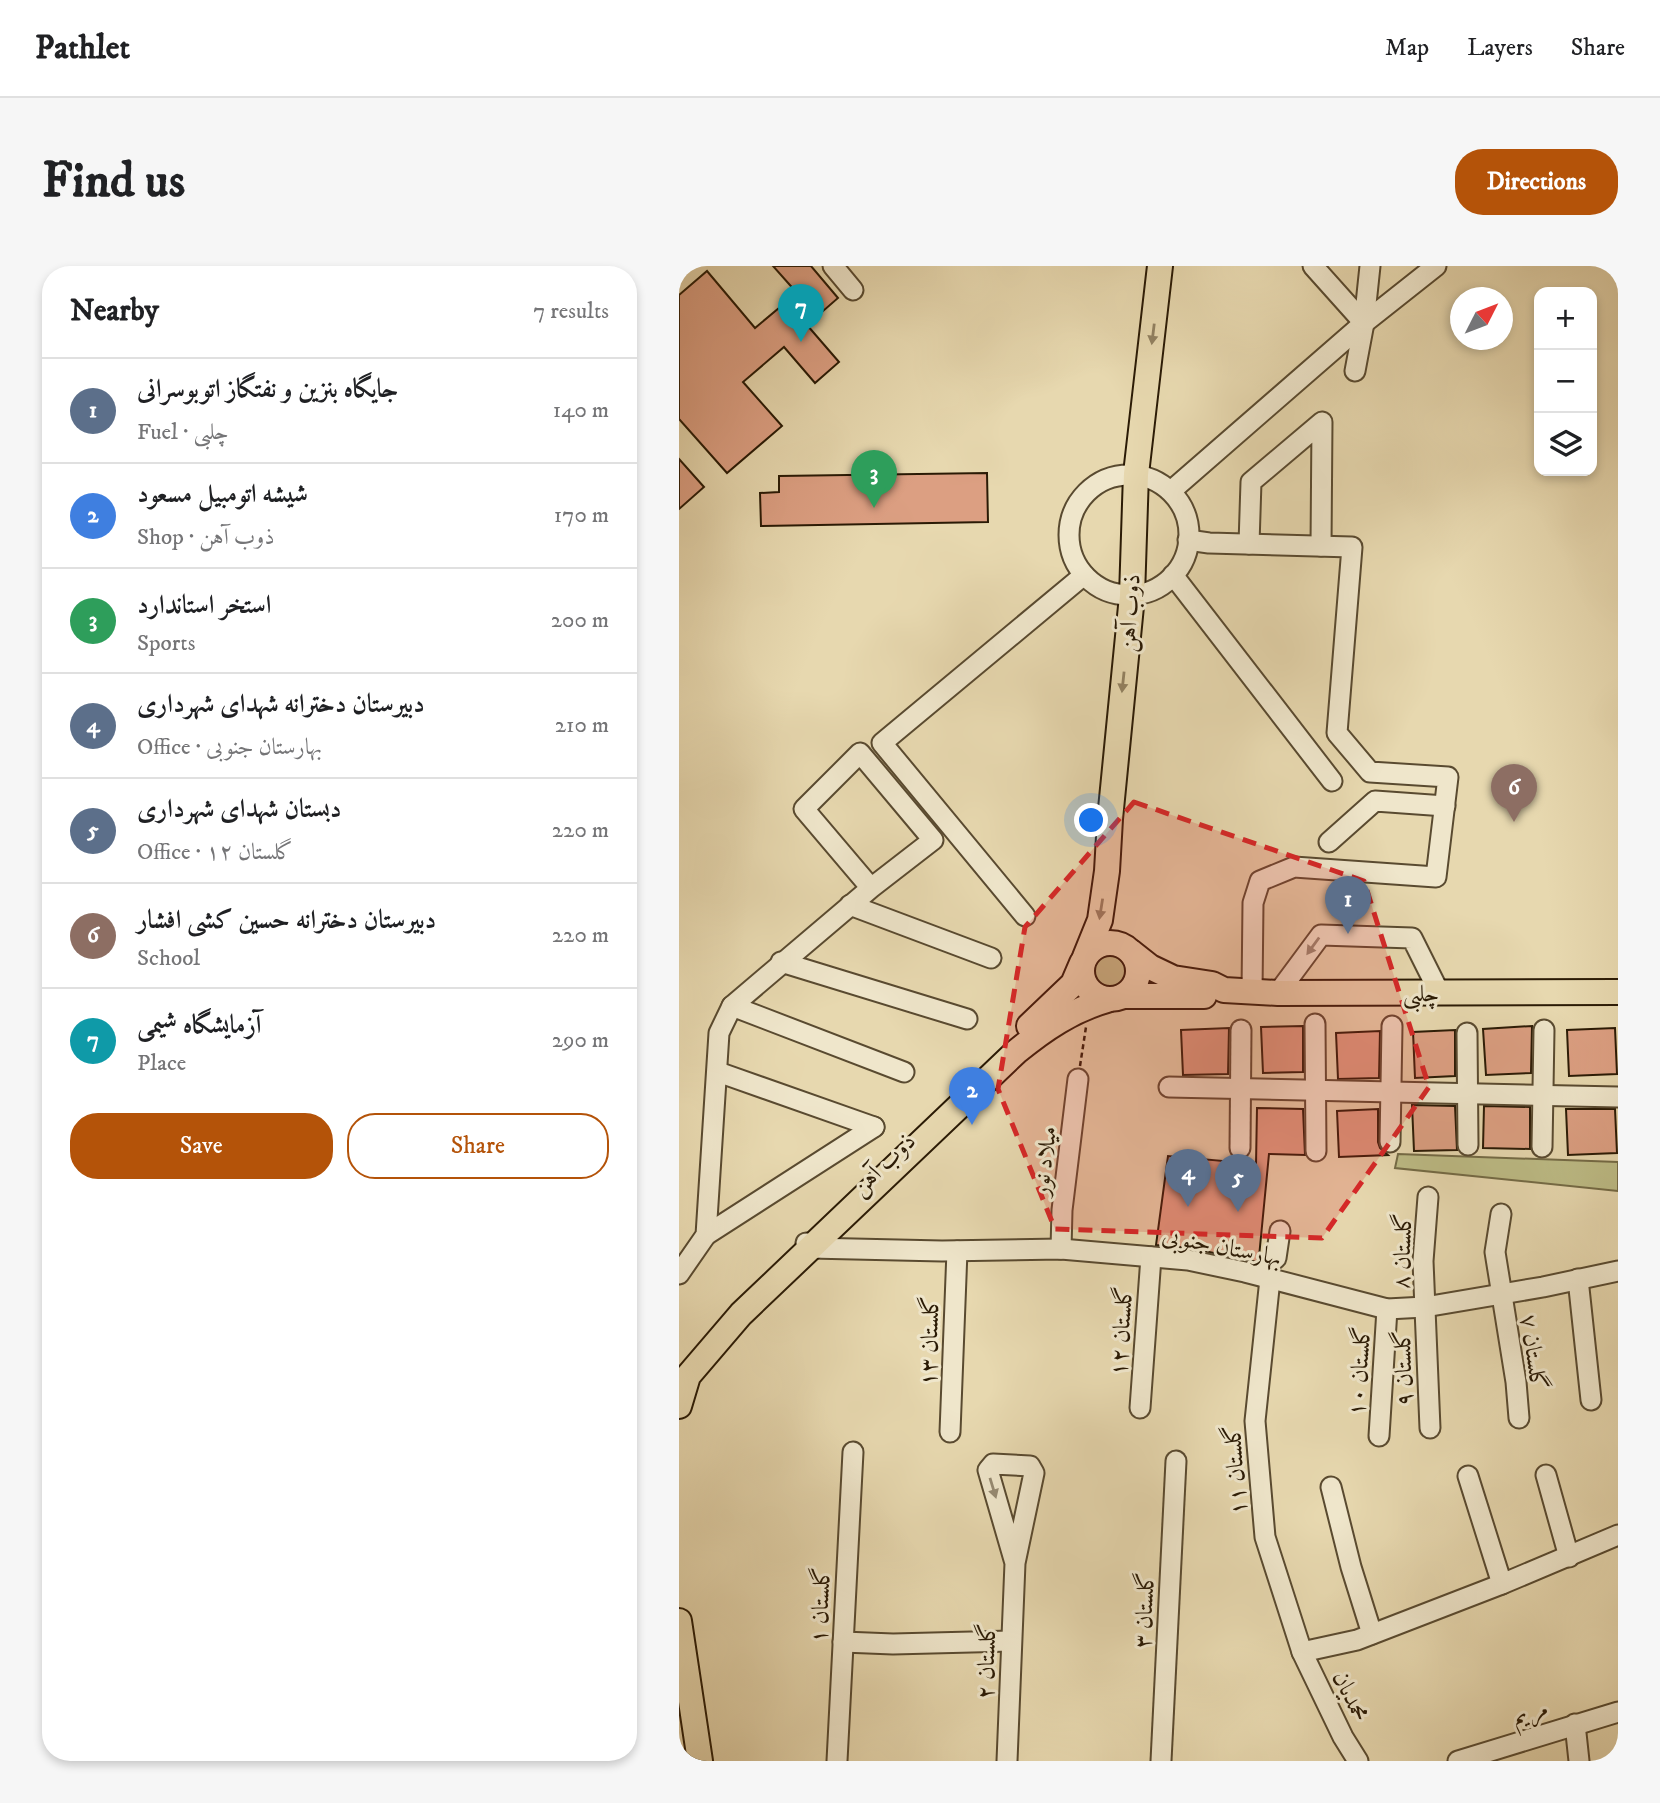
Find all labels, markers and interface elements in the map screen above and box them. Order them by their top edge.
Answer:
text: Pathlet [35,28,130,69]
text: Map [1385,33,1429,63]
text: Layers [1467,33,1533,63]
text: Share [1571,33,1625,63]
button: Directions [1455,149,1618,215]
text: Find us [42,151,185,213]
pin: 7 [778,284,824,342]
north arrow [1450,287,1513,350]
map controls [1534,287,1597,476]
button: + [1534,287,1597,350]
text: Nearby [70,293,159,330]
text: 7 results [533,297,609,326]
one-way arrow [1147,323,1158,345]
button: − [1534,350,1597,413]
text: جایگاه بنزین و نفتگاز اتوبوسرانی [137,373,398,406]
text: 1 [89,396,97,425]
text: 140 m [553,396,609,425]
button: layers [1534,413,1597,476]
text: Fuel · چلبی [137,418,229,447]
pin: 3 [851,450,897,508]
text: شیشه اتومبیل مسعود [137,478,308,511]
text: 2 [87,501,99,530]
text: 170 m [554,501,609,530]
text: Shop · ذوب آهن [137,523,274,552]
street label: ذوب آهن [1112,573,1148,653]
text: استخر استاندارد [137,589,271,622]
text: 3 [89,606,97,635]
text: 200 m [551,606,609,635]
text: Sports [137,629,195,658]
one-way arrow [1117,672,1128,694]
text: دبیرستان دخترانه شهدای شهرداری [137,688,425,721]
text: 4 [86,711,100,740]
text: 210 m [555,711,609,740]
text: Office · بهارستان جنوبی [137,733,322,762]
pin: 6 [1491,764,1537,822]
text: دبستان شهدای شهرداری [137,793,342,826]
your location [1074,803,1108,837]
text: 5 [87,816,99,845]
text: 220 m [552,816,609,845]
text: Office · گلستان ۱۲ [137,838,293,867]
pin: 1 [1325,876,1371,934]
one-way arrow [1096,898,1107,920]
text: دبیرستان دخترانه حسین کشی افشار [137,904,436,937]
text: 6 [87,921,99,950]
text: 220 m [552,921,609,950]
one-way arrow [1306,936,1320,955]
text: School [137,944,200,973]
street label: چلبی [1403,979,1439,1013]
text: آزمایشگاه شیمی [137,1009,261,1042]
text: 7 [87,1026,99,1055]
text: 290 m [552,1026,609,1055]
text: Place [137,1049,186,1078]
pin: 2 [949,1067,995,1125]
button: Save [70,1113,333,1179]
button: Share [347,1113,609,1179]
street label: میلاد نور [1026,1124,1064,1200]
street label: ذوب آهن [845,1127,922,1203]
pin: 4 [1165,1149,1211,1207]
pin: 5 [1215,1154,1261,1212]
street label: گلستان ۸ [1386,1212,1419,1290]
street label: بهارستان جنوبی [1159,1221,1284,1274]
street label: گلستان ۱۲ [1103,1285,1140,1377]
street label: گلستان ۱۳ [912,1295,947,1387]
street label: گلستان ۷ [1513,1312,1554,1392]
street label: گلستان ۱۰ [1341,1325,1378,1417]
street label: گلستان ۹ [1387,1329,1420,1407]
street label: گلستان ۱۱ [1217,1424,1254,1516]
one-way arrow [988,1478,998,1499]
street label: گلستان ۱ [803,1566,838,1644]
street label: گلستان ۳ [1127,1571,1162,1649]
street label: گلستان ۲ [970,1622,1003,1700]
street label: محمدیان [1325,1666,1375,1727]
street label: مریم [1509,1693,1553,1737]

